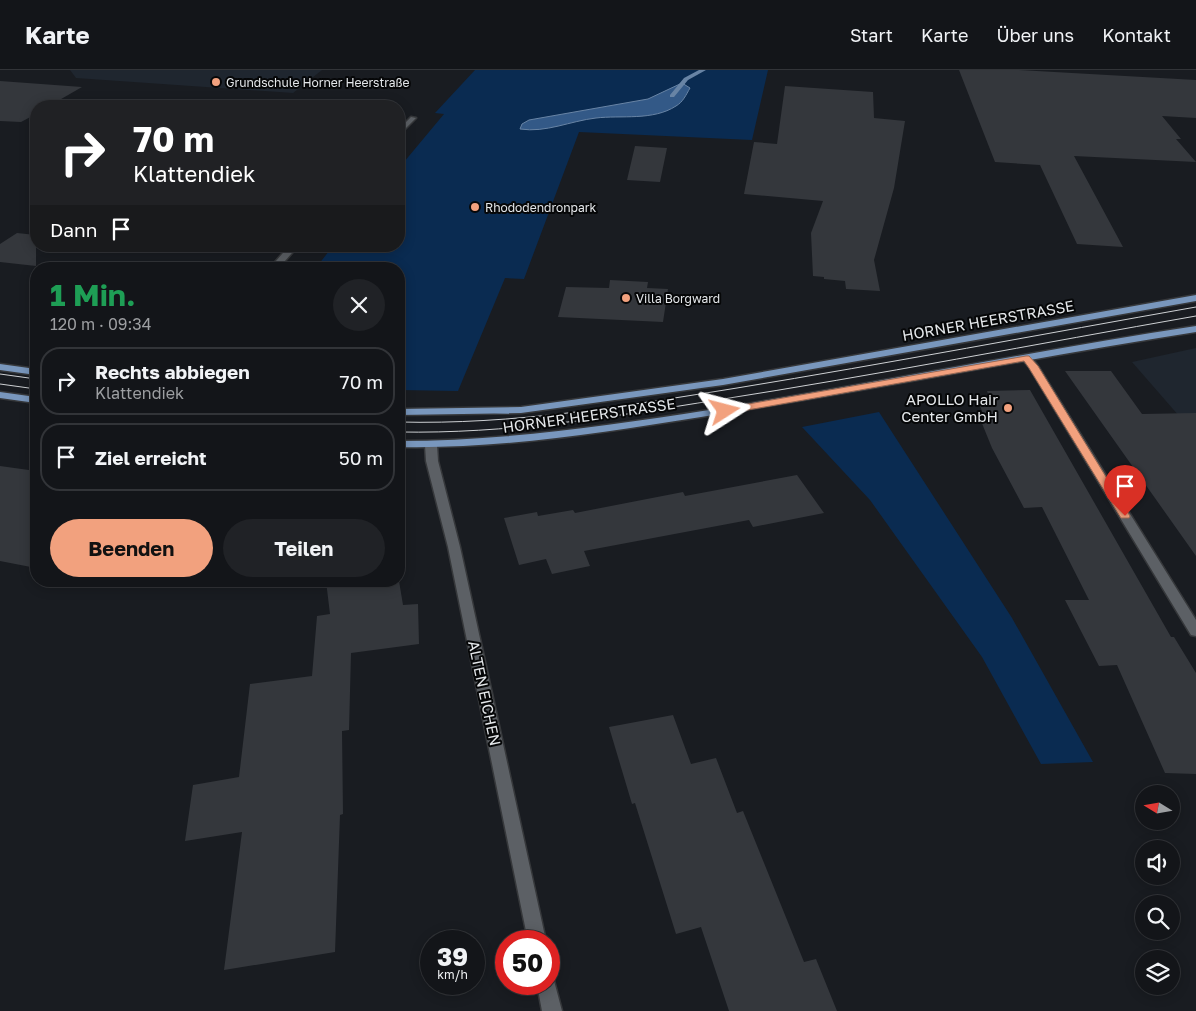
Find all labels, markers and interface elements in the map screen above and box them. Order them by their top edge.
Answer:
text: Karte [25,20,90,49]
text: Start [850,24,893,46]
text: Karte [921,24,968,46]
text: Über uns [996,24,1074,46]
text: Kontakt [1102,24,1171,46]
place label: Grundschule Horner Heerstraße [226,75,410,90]
marker: Grundschule Horner Heerstraße [210,76,222,88]
text: 70 m [133,118,214,160]
icon: right [50,120,115,185]
text: Klattendiek [133,160,256,187]
place label: Rhododendronpark [485,200,596,215]
marker: Rhododendronpark [469,201,481,213]
icon: arrive [107,215,135,243]
text: Dann [50,218,97,241]
text: 1 Min. [50,277,136,313]
button: close [333,279,385,331]
place label: Villa Borgward [636,291,720,306]
marker: Villa Borgward [620,292,632,304]
street label: HORNER HEERSTRASSE [901,296,1075,344]
text: 120 m · 09:34 [50,314,151,334]
text: Rechts abbiegen [95,360,250,383]
icon: right [52,367,80,395]
text: 70 m [340,370,383,393]
text: Klattendiek [95,383,184,403]
position arrow [698,384,750,436]
place label: APOLLO Hair Center GmbH [901,390,998,425]
street label: HORNER HEERSTRASSE [501,394,677,436]
marker: APOLLO Hair Center GmbH [1002,402,1014,414]
icon: arrive [52,443,80,471]
text: Ziel erreicht [95,446,207,469]
text: 50 m [339,446,383,469]
pin [1104,465,1146,516]
icon: arrive [1111,472,1139,500]
button: Beenden [50,519,213,577]
button: Teilen [223,519,385,577]
street label: ALTEN EICHEN [465,639,505,747]
north arrow [1135,785,1180,830]
map controls [1135,785,1180,995]
button: sound [1135,840,1180,885]
button: search [1135,895,1180,940]
speed limit sign: 50 [495,930,560,995]
text: 39 [437,941,468,972]
button: layers [1135,950,1180,995]
text: km/h [437,967,468,982]

